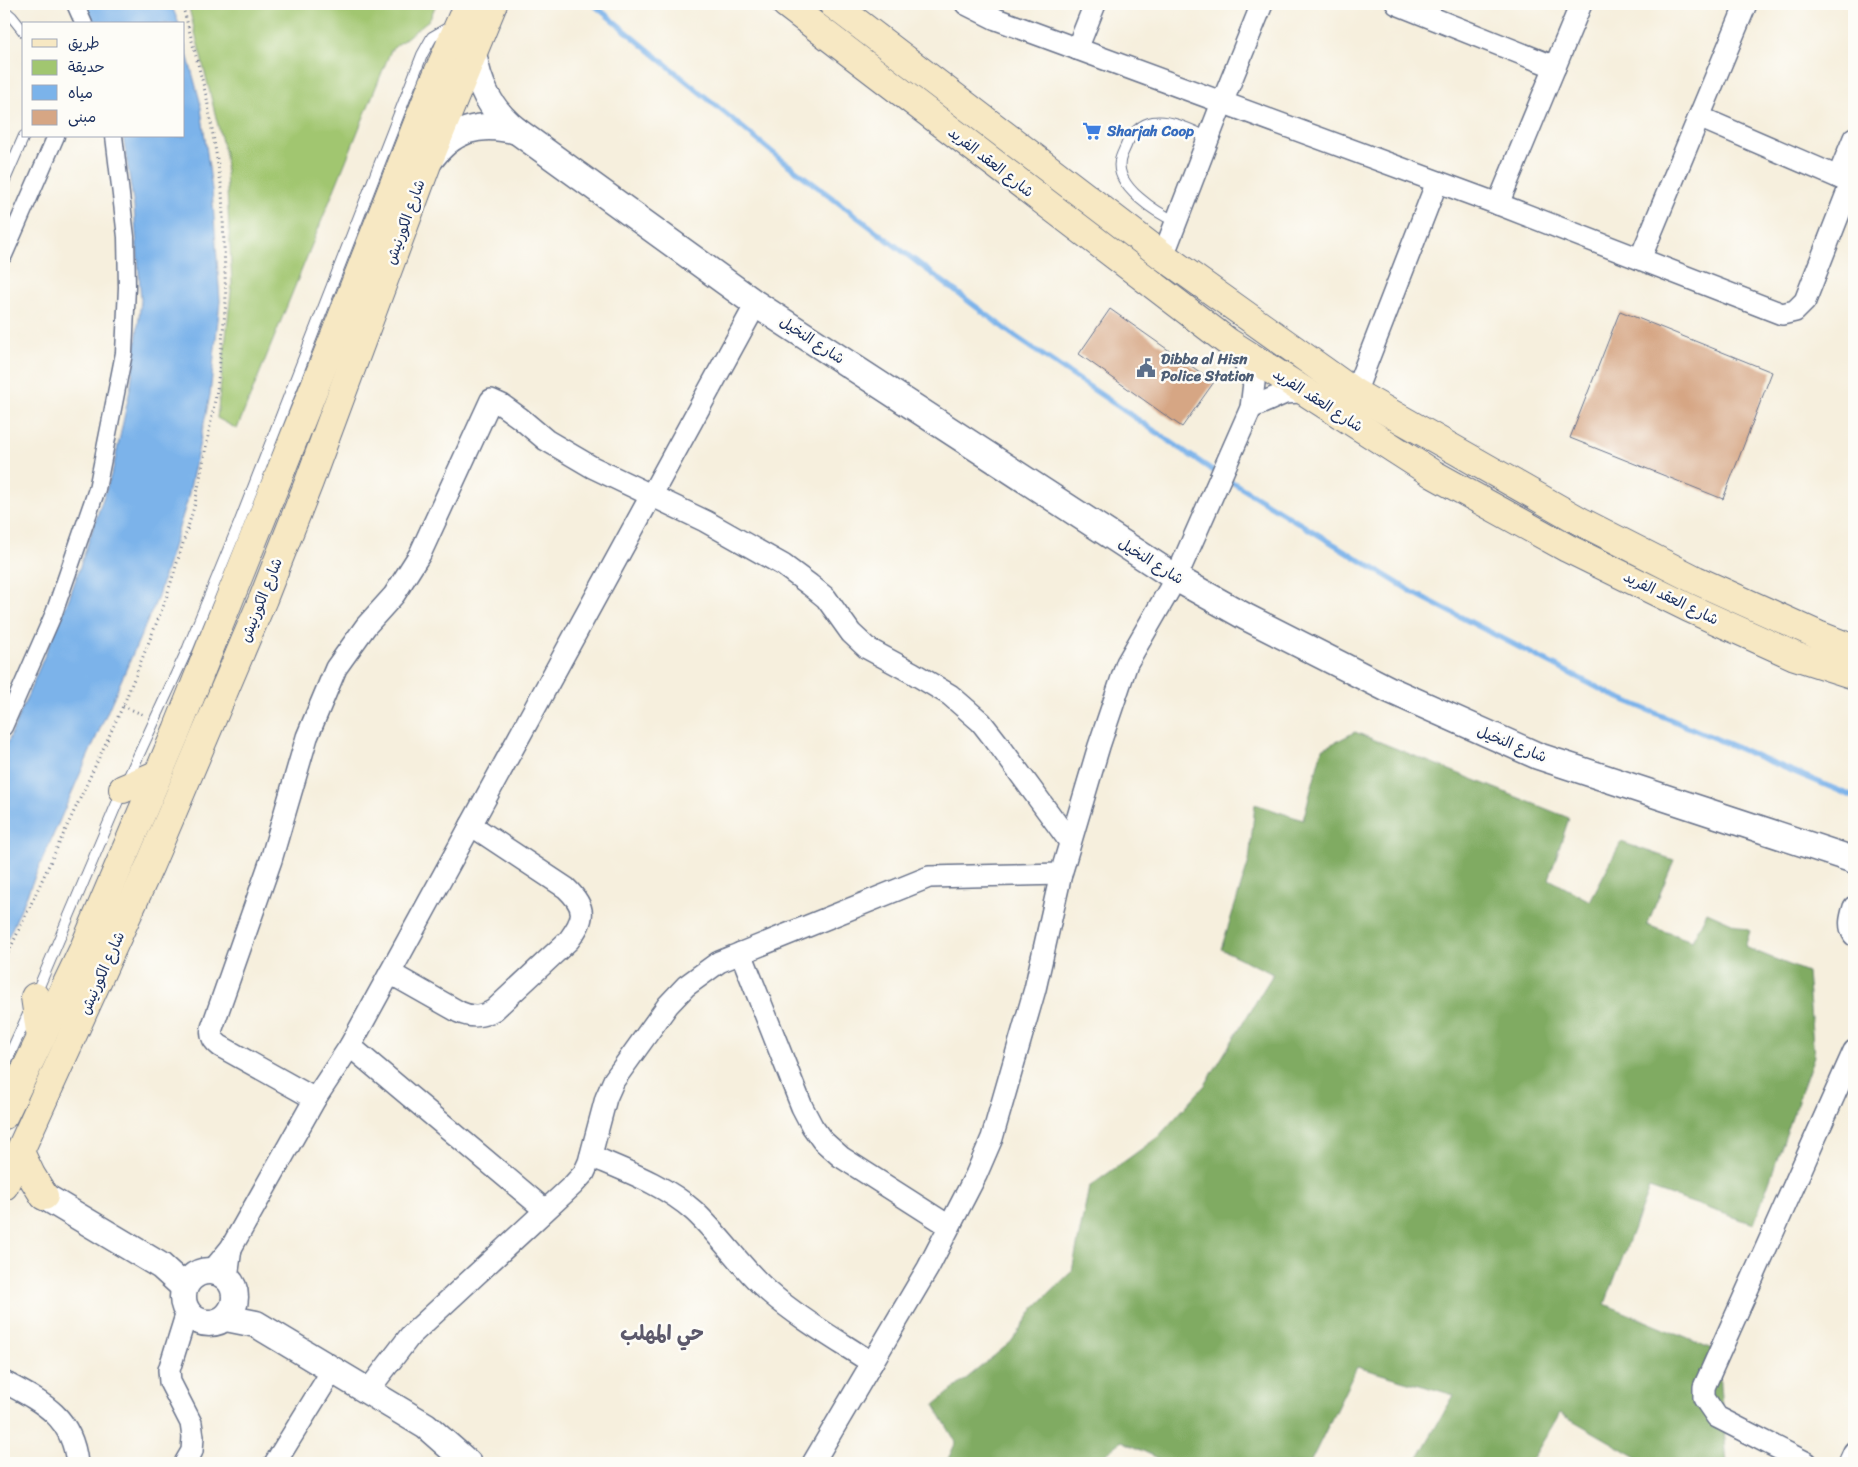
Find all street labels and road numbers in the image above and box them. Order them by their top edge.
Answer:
street label: شارع العقد الفريد [942,120,1040,204]
street label: شارع الكورنيش [378,176,432,268]
street label: شارع النخيل [774,309,850,371]
street label: شارع العقد الفريد [1267,361,1369,439]
street label: شارع النخيل [1113,530,1189,592]
street label: شارع الكورنيش [232,554,290,646]
street label: شارع العقد الفريد [1619,564,1723,632]
street label: شارع النخيل [1473,718,1551,770]
street label: شارع الكورنيش [72,927,132,1019]

